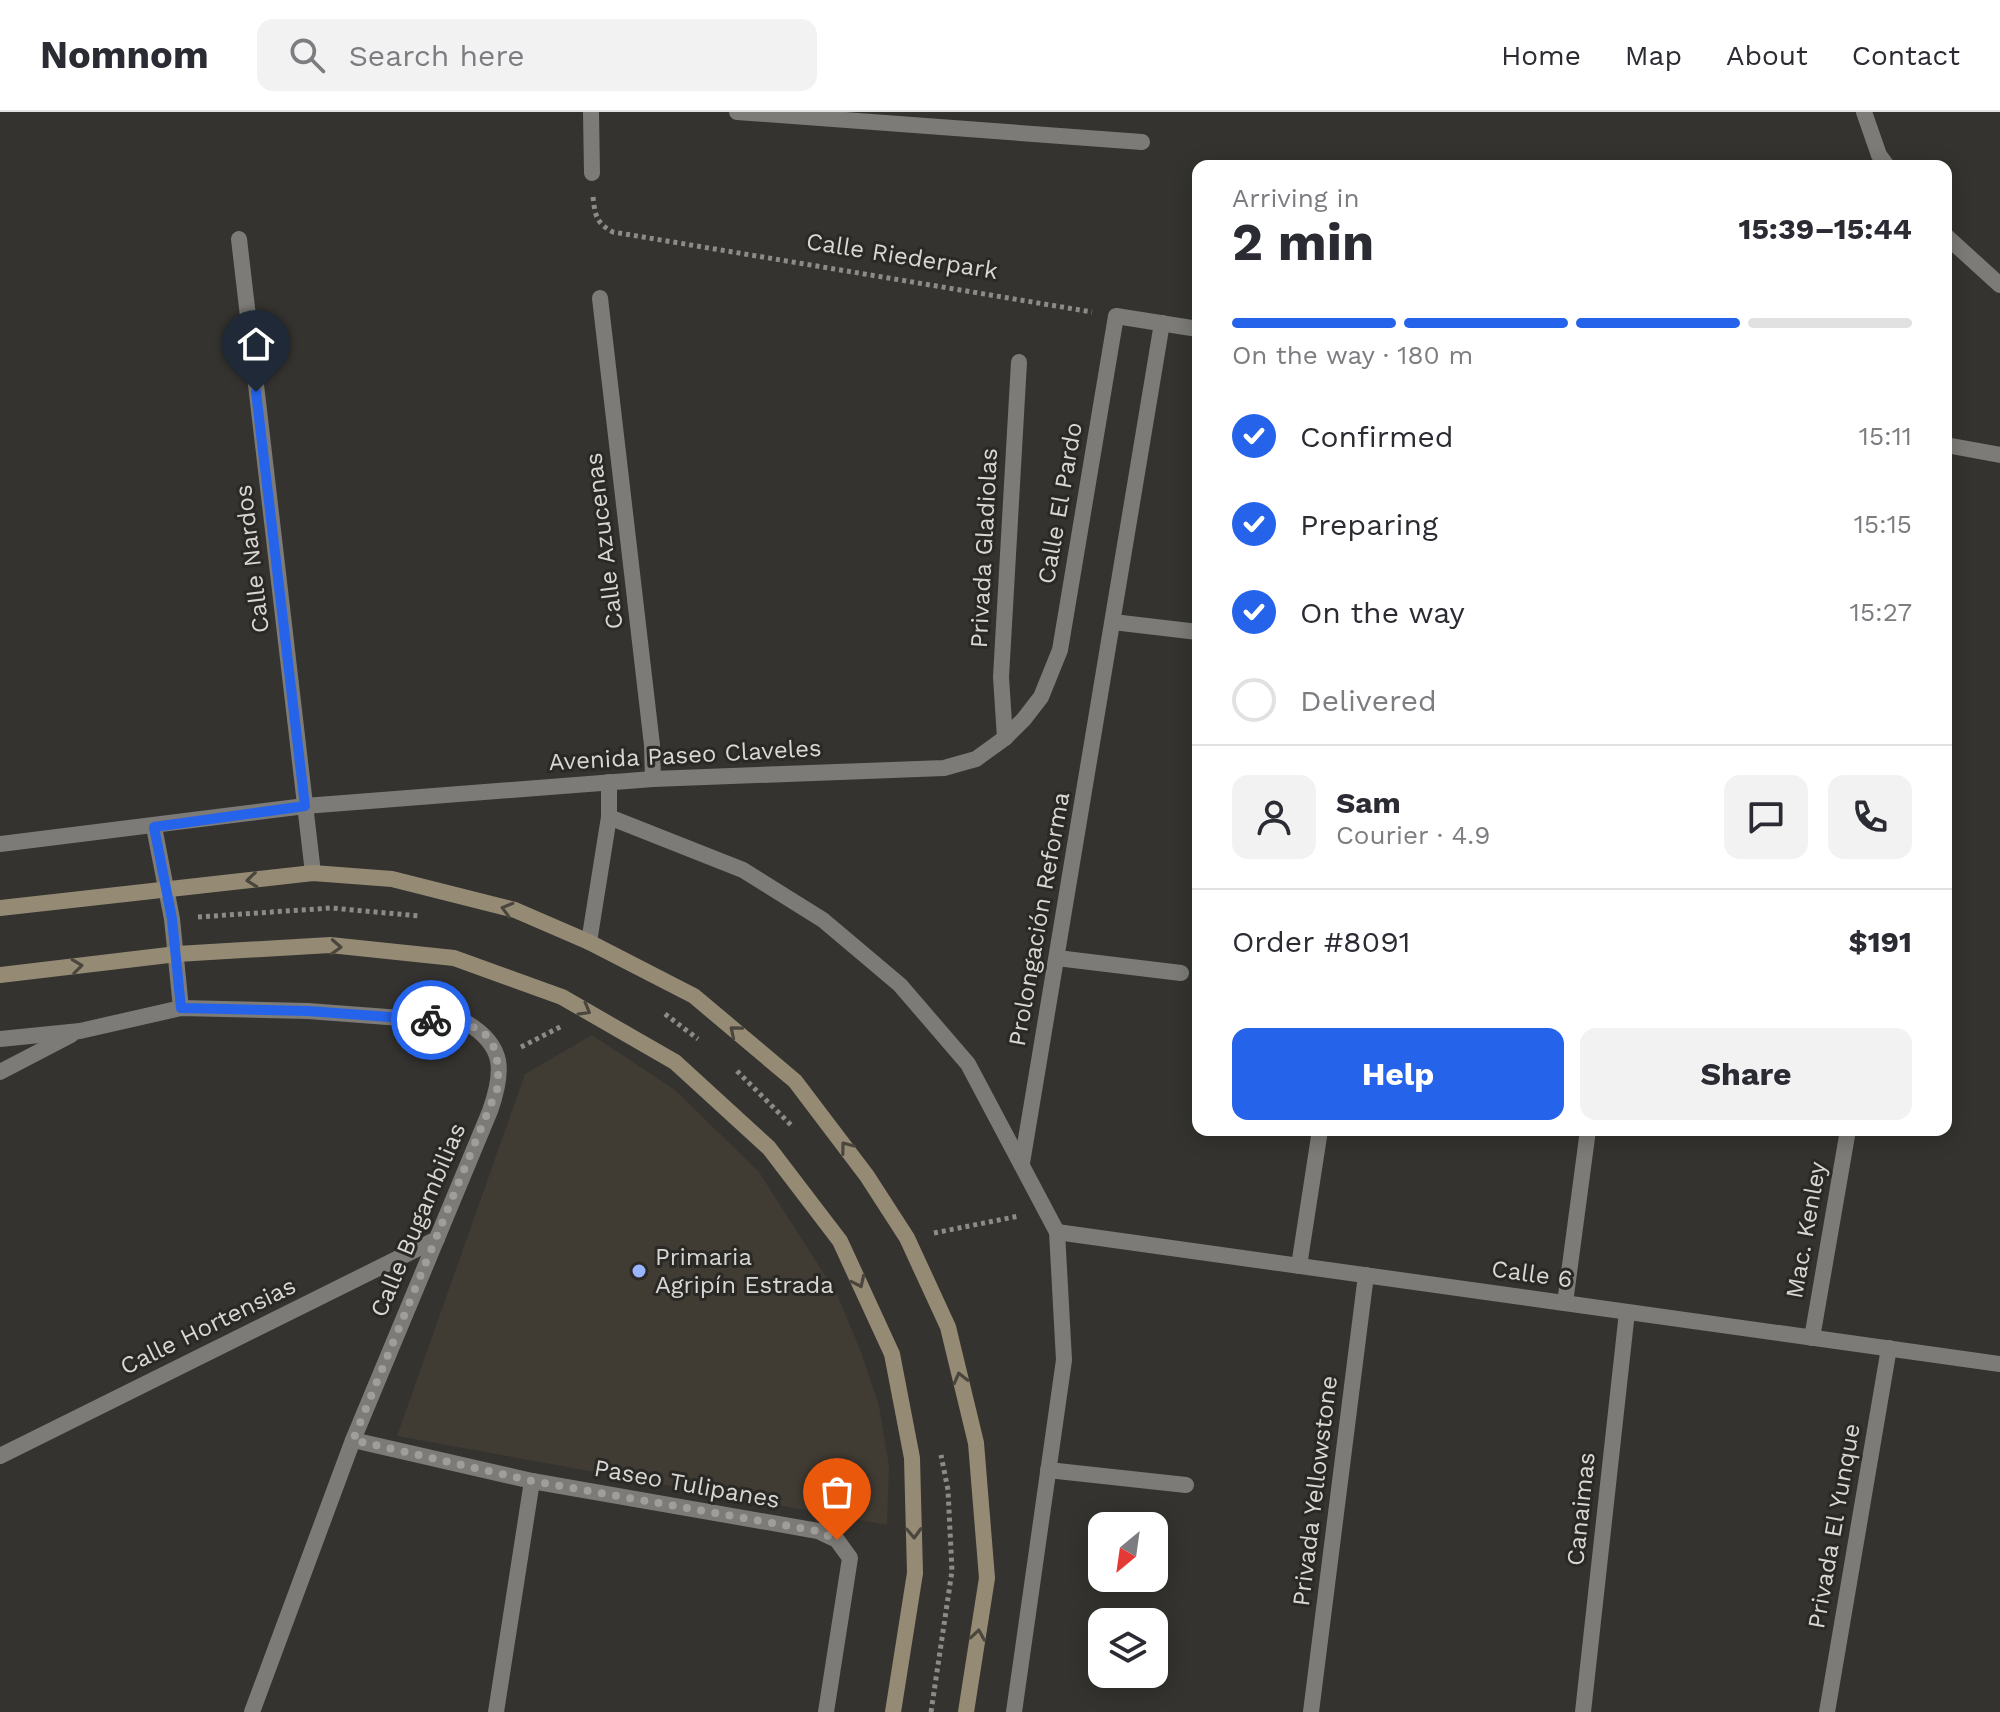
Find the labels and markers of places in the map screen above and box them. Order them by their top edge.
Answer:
pin [222,310,290,392]
place label: Primaria Agripín Estrada [655,1243,834,1299]
marker: Primaria Agripín Estrada [630,1262,648,1280]
pin [803,1458,871,1540]

